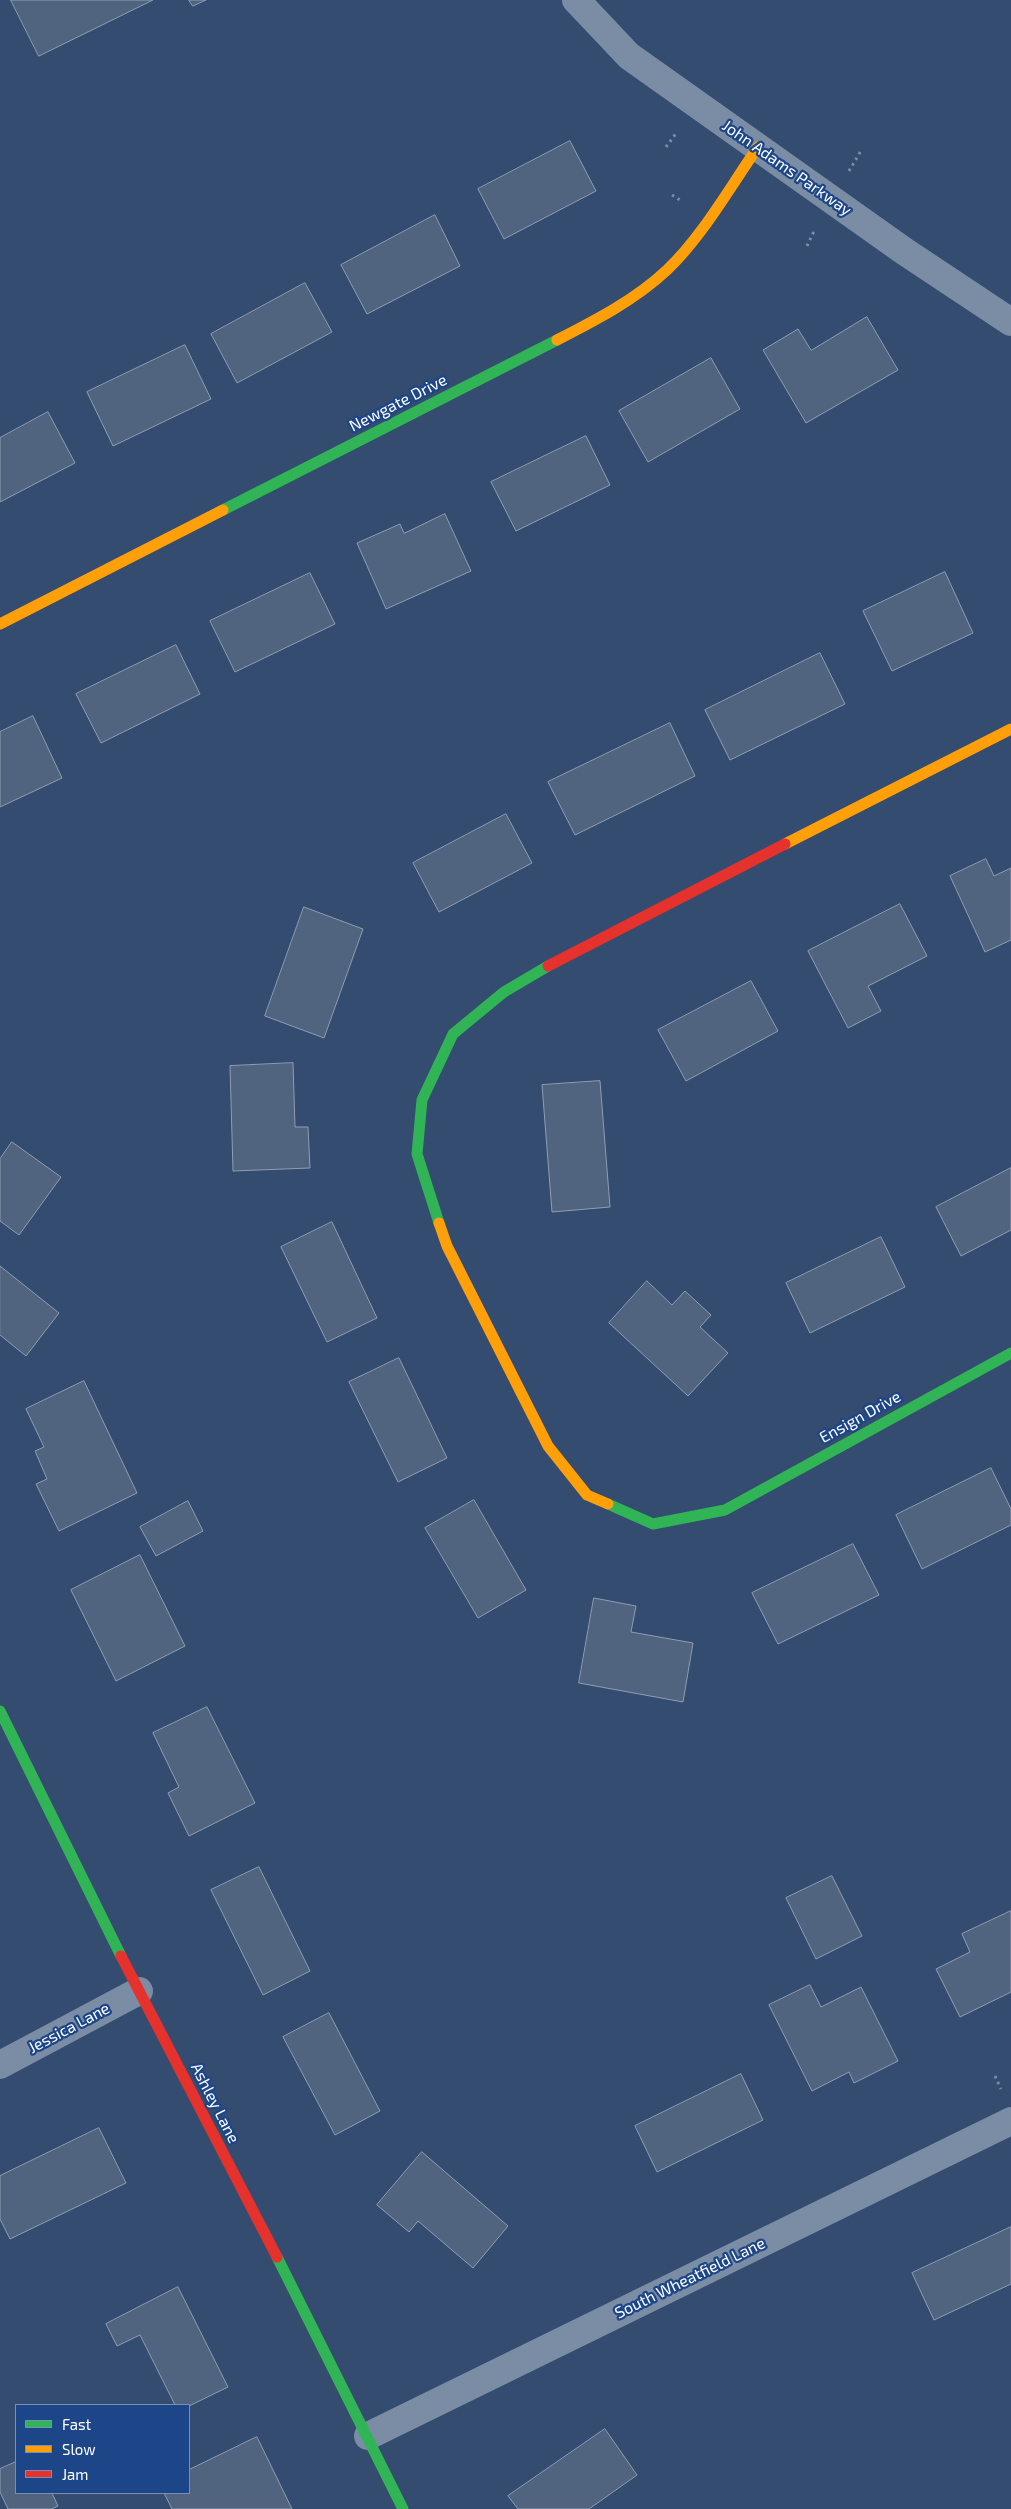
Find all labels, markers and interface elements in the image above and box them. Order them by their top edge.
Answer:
street label: John Adams Parkway [719,116,855,220]
street label: Newgate Drive [346,370,450,436]
street label: Ensign Drive [816,1387,904,1447]
street label: Jessica Lane [25,1999,113,2057]
street label: Ashley Lane [187,2060,243,2146]
street label: South Wheatfield Lane [612,2233,768,2323]
legend [15,2404,190,2494]
text: Fast [62,2415,91,2433]
text: Slow [62,2440,96,2458]
text: Jam [62,2465,88,2483]

